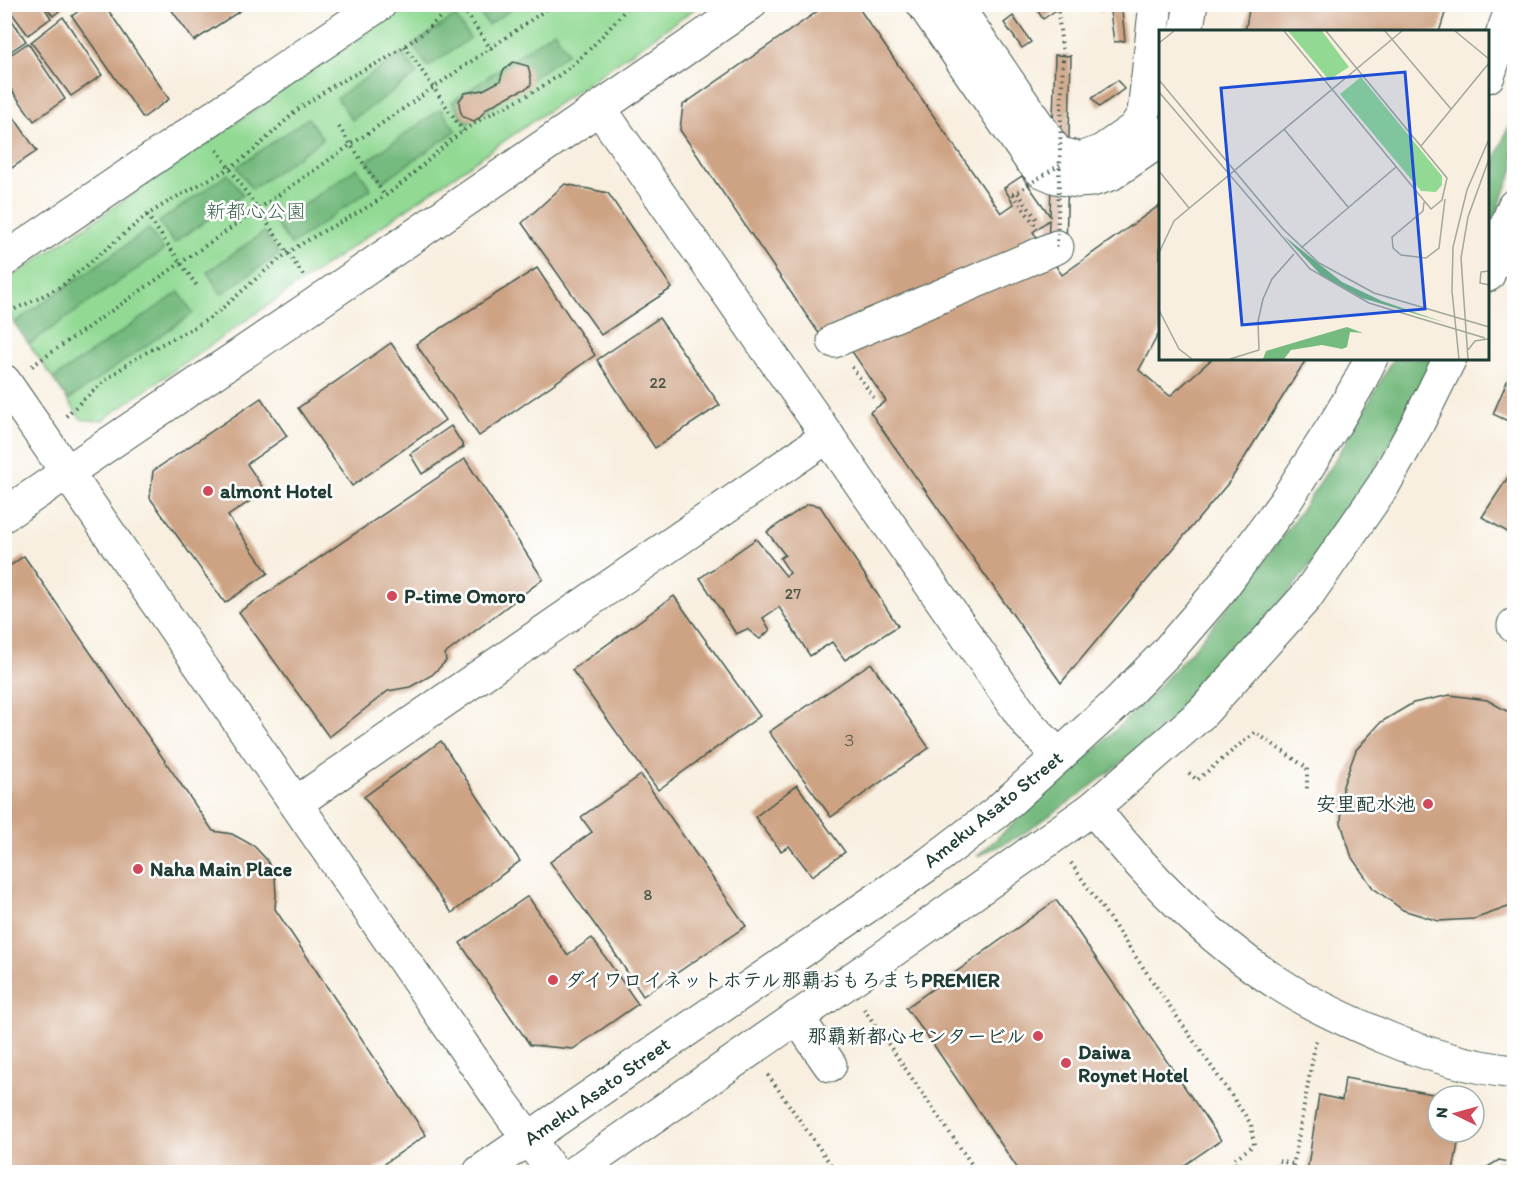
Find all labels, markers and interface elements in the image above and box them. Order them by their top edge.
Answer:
inset map [1159,30,1489,360]
park label: 新都心公園 [206,199,306,223]
house number: 22 [650,373,667,392]
place label: almont Hotel [220,479,333,503]
marker: almont Hotel [201,484,215,498]
place label: P-time Omoro [404,584,526,608]
house number: 27 [785,584,801,603]
marker: P-time Omoro [385,589,399,603]
house number: ３ [841,731,857,750]
street label: Ameku Asato Street [918,745,1068,873]
place label: 安里配水池 [1316,792,1416,816]
marker: 安里配水池 [1421,797,1435,811]
place label: Naha Main Place [150,857,292,881]
marker: Naha Main Place [131,862,145,876]
house number: 8 [644,885,653,904]
place label: ダイワロイネットホテル那覇おもろまちPREMIER [565,968,1000,992]
marker: ダイワロイネットホテル那覇おもろまちPREMIER [546,973,560,987]
place label: 那覇新都心センタービル [807,1024,1026,1048]
marker: 那覇新都心センタービル [1031,1029,1045,1043]
street label: Ameku Asato Street [519,1032,675,1150]
place label: Daiwa Roynet Hotel [1078,1040,1189,1088]
marker: Daiwa Roynet Hotel [1059,1056,1073,1070]
north arrow [1426,1084,1486,1144]
text: N [1432,1107,1451,1119]

